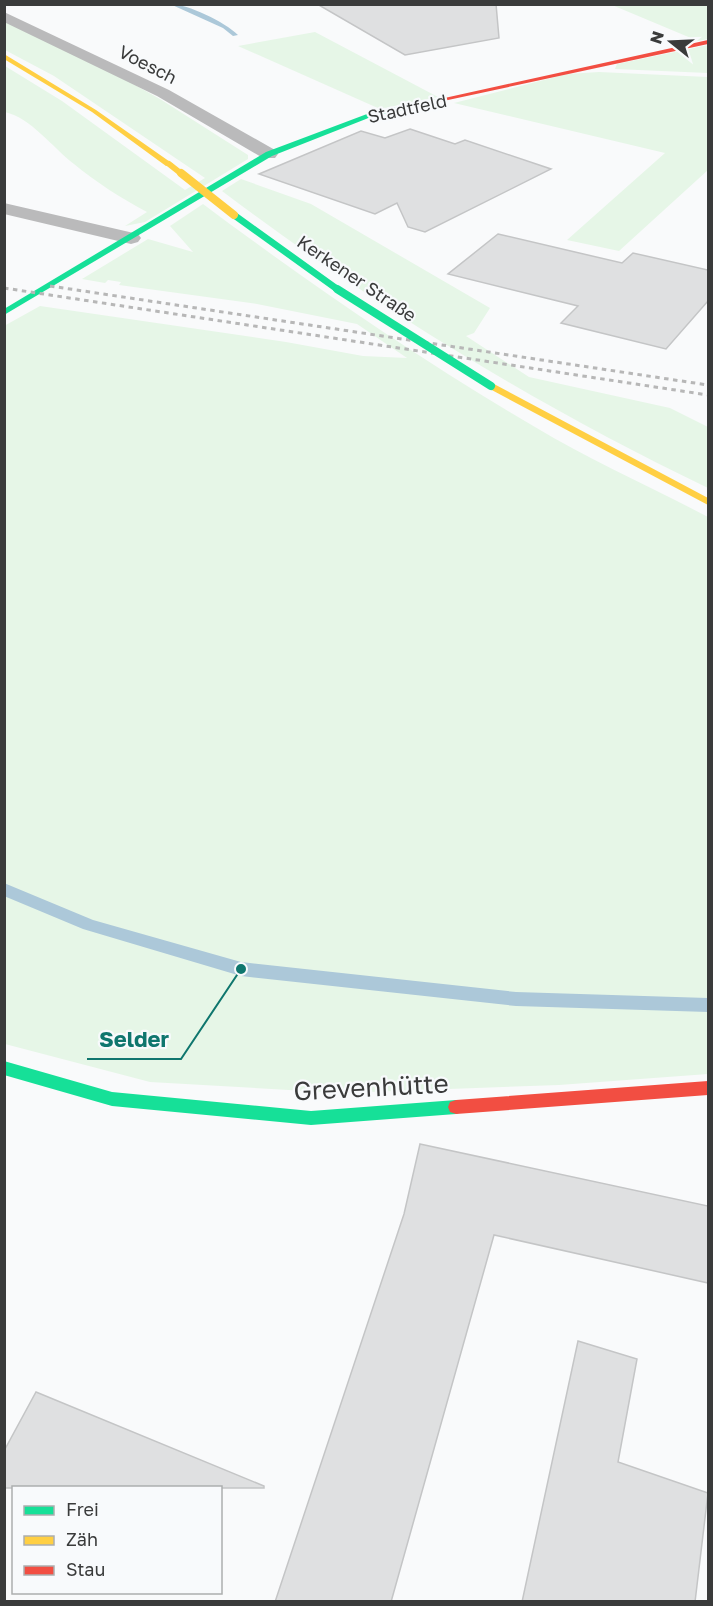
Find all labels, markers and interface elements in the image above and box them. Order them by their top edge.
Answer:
north arrow [641,12,701,72]
text: N [645,28,668,46]
street label: Voesch [115,40,181,88]
street label: Stadtfeld [365,89,449,127]
street label: Kerkener Straße [293,230,421,326]
callout: Selder [87,1019,181,1059]
text: Selder [99,1025,169,1052]
street label: Grevenhütte [293,1067,449,1107]
legend [12,1486,222,1594]
text: Frei [66,1498,99,1520]
text: Zäh [66,1528,98,1550]
text: Stau [66,1558,105,1580]

